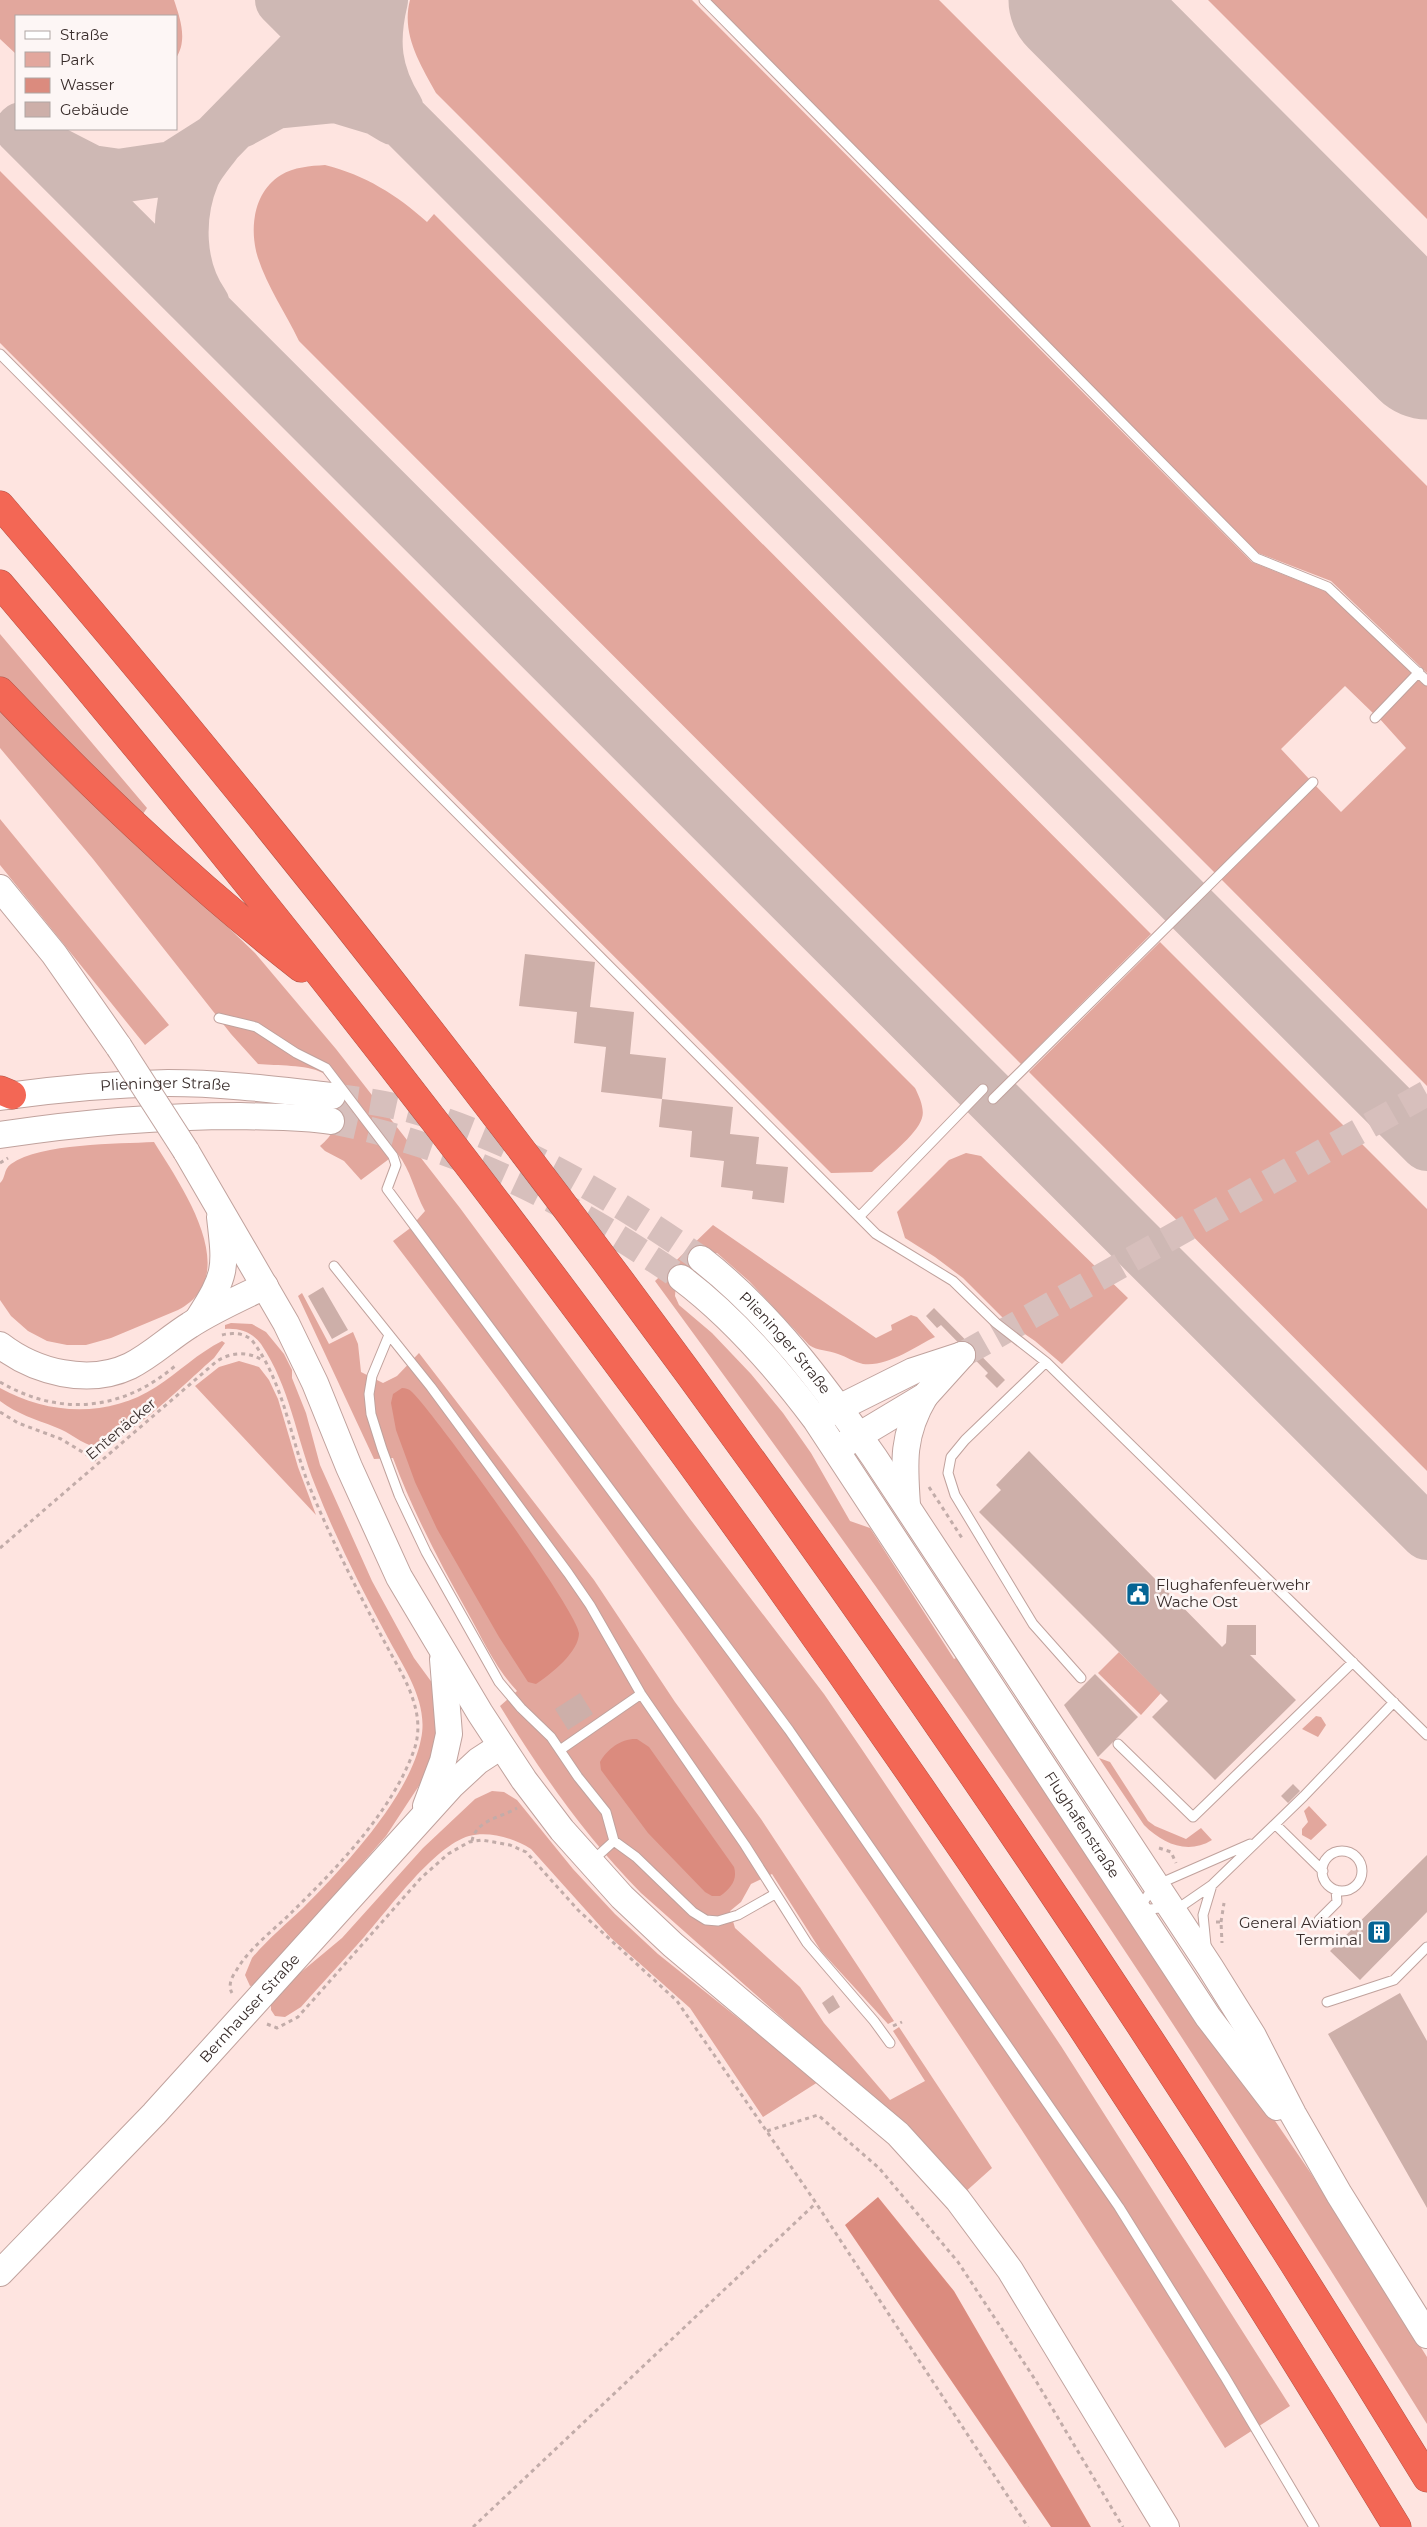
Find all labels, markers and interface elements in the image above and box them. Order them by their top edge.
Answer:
legend [15,15,178,130]
text: Straße [60,25,109,44]
text: Park [60,50,94,69]
text: Wasser [60,75,114,94]
text: Gebäude [60,100,129,119]
street label: Plieninger Straße [100,1073,231,1095]
street label: Plieninger Straße [735,1287,835,1398]
street label: Entenäcker [82,1394,160,1464]
place label: Flughafenfeuerwehr Wache Ost [1156,1575,1311,1611]
public building icon: Flughafenfeuerwehr Wache Ost [1125,1581,1151,1607]
street label: Flughafenstraße [1040,1768,1124,1882]
place label: General Aviation Terminal [1239,1913,1362,1949]
building icon: General Aviation Terminal [1366,1919,1392,1945]
street label: Bernhauser Straße [195,1949,304,2066]

